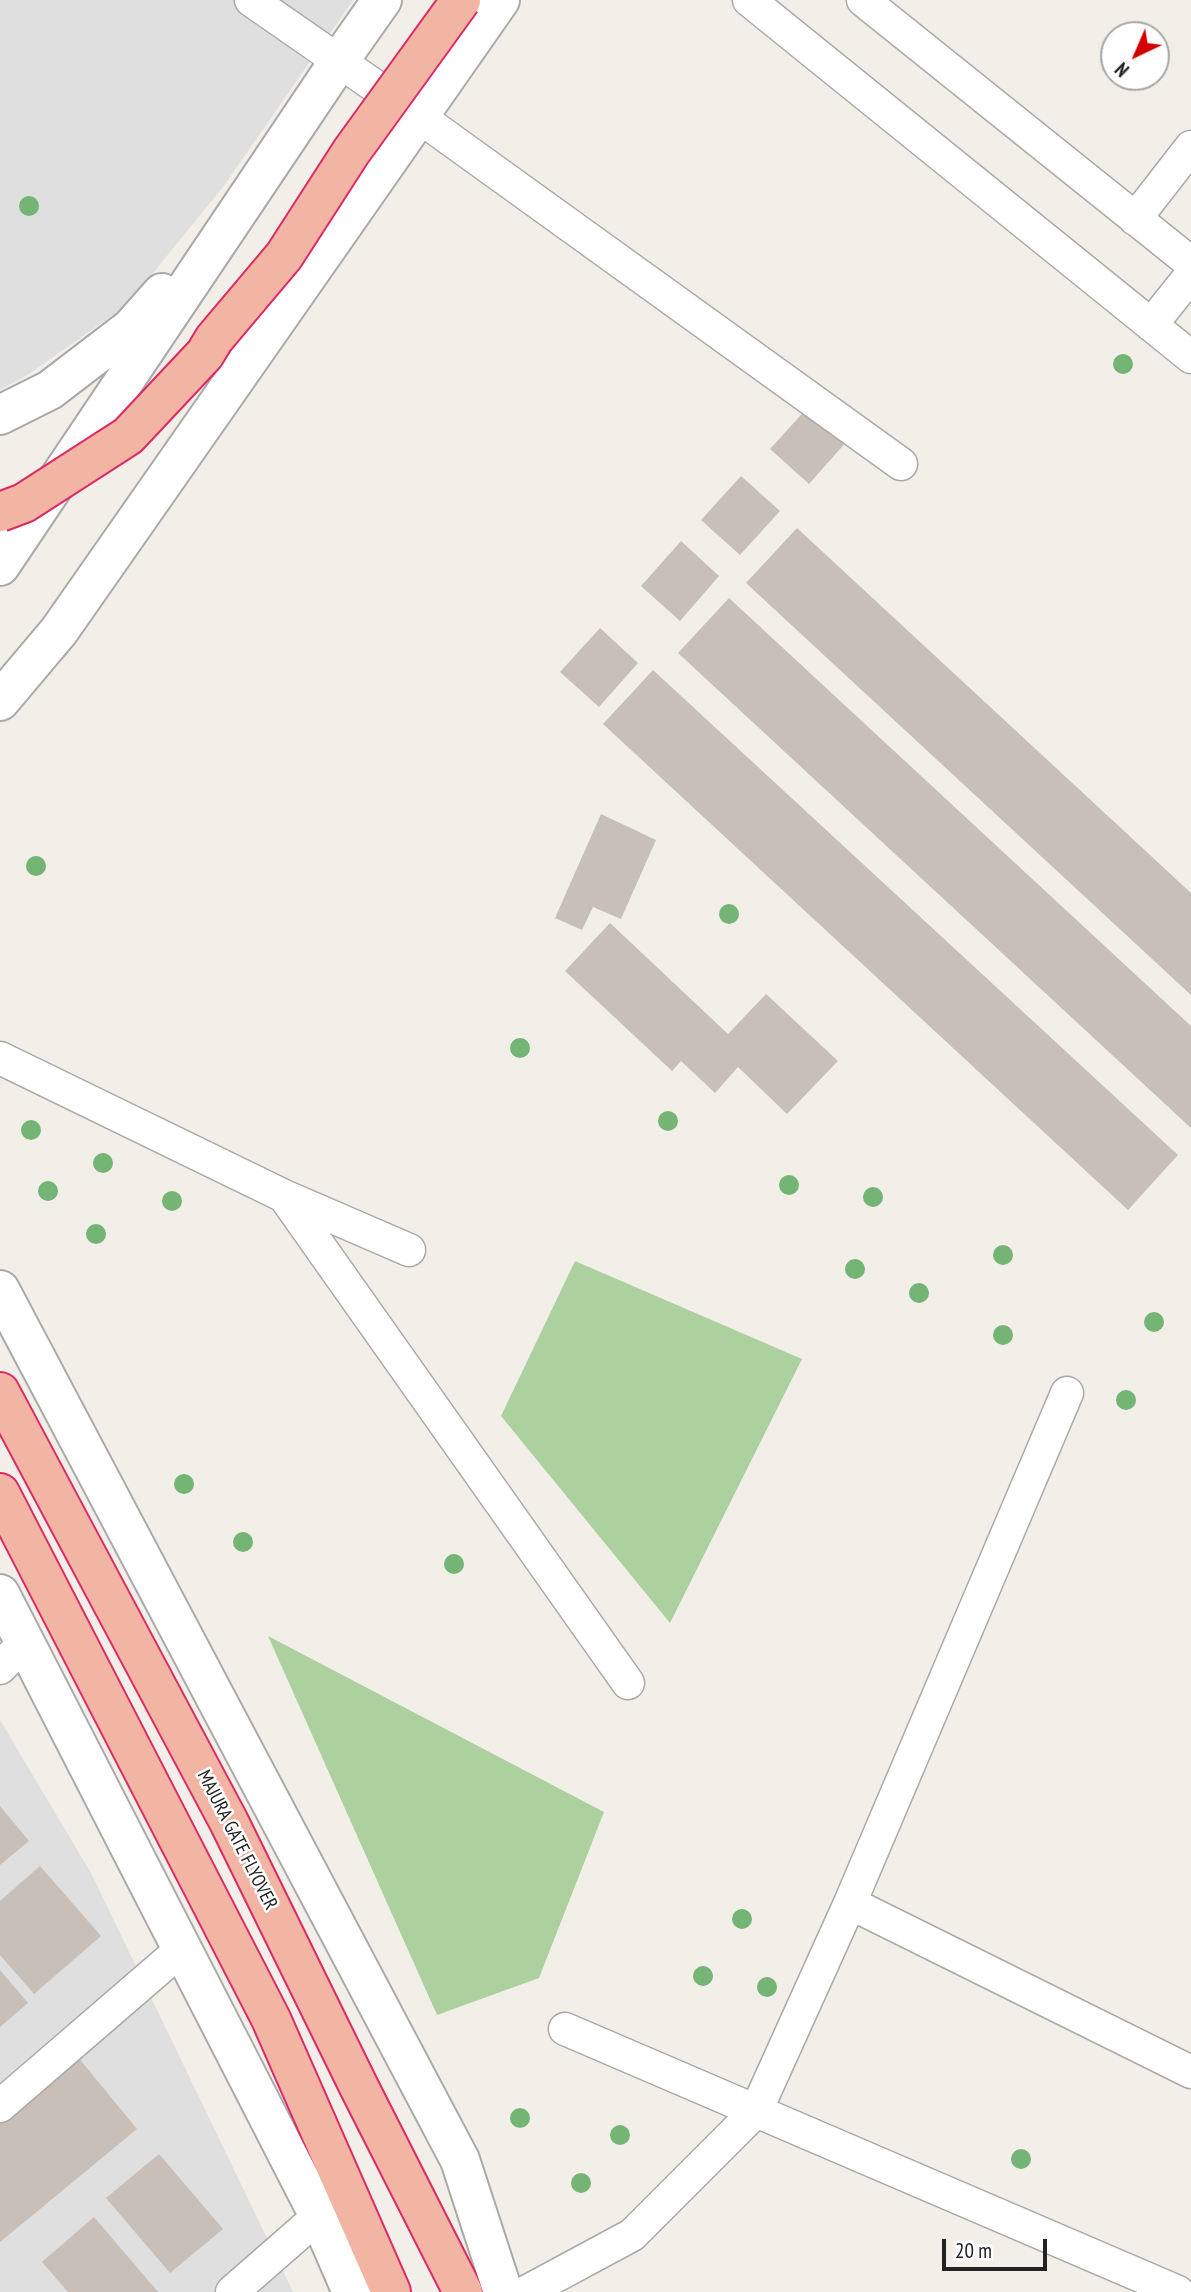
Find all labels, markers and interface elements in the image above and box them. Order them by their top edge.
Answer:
north arrow [1100,21,1170,91]
text: N [1110,57,1134,82]
street label: MAJURA GATE FLYOVER [192,1767,282,1913]
scale bar [946,2226,1051,2270]
text: 20 m [955,2237,992,2264]

